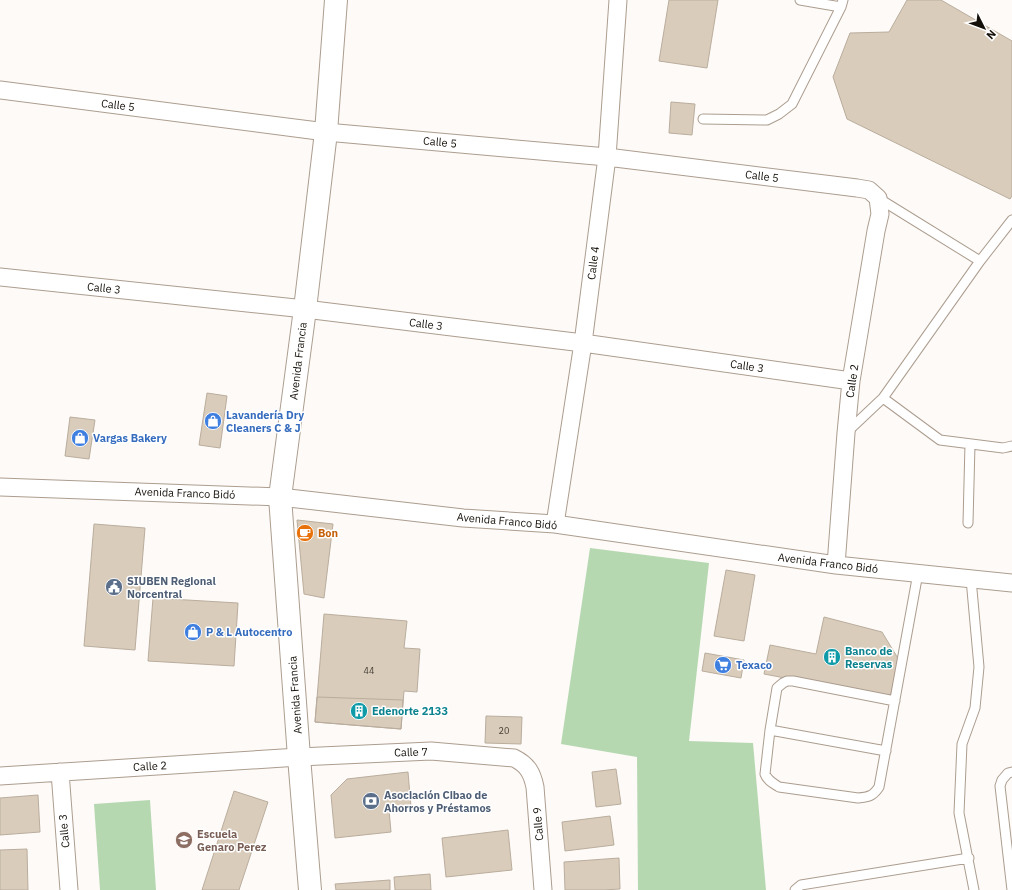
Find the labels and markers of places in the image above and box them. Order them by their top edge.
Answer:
place label: Lavandería Dry Cleaners C & J [226,408,304,435]
shop icon: Lavandería Dry Cleaners C & J [203,411,223,431]
shop icon: Vargas Bakery [70,428,90,448]
place label: Vargas Bakery [93,431,167,445]
cafe icon: Bon [295,523,315,543]
place label: Bon [318,526,338,540]
place label: SIUBEN Regional Norcentral [127,574,216,601]
public building icon: SIUBEN Regional Norcentral [104,577,124,597]
shop icon: P & L Autocentro [183,622,203,642]
place label: P & L Autocentro [206,625,292,639]
place label: Banco de Reservas [845,644,893,671]
building icon: Banco de Reservas [822,647,842,667]
supermarket icon: Texaco [713,655,733,675]
place label: Texaco [736,658,772,672]
building icon: Edenorte 2133 [349,701,369,721]
place label: Edenorte 2133 [372,704,448,718]
place label: Asociación Cibao de Ahorros y Préstamos [384,788,492,815]
bank icon: Asociación Cibao de Ahorros y Préstamos [361,791,381,811]
place label: Escuela Genaro Perez [197,827,267,854]
school or university icon: Escuela Genaro Perez [174,830,194,850]

